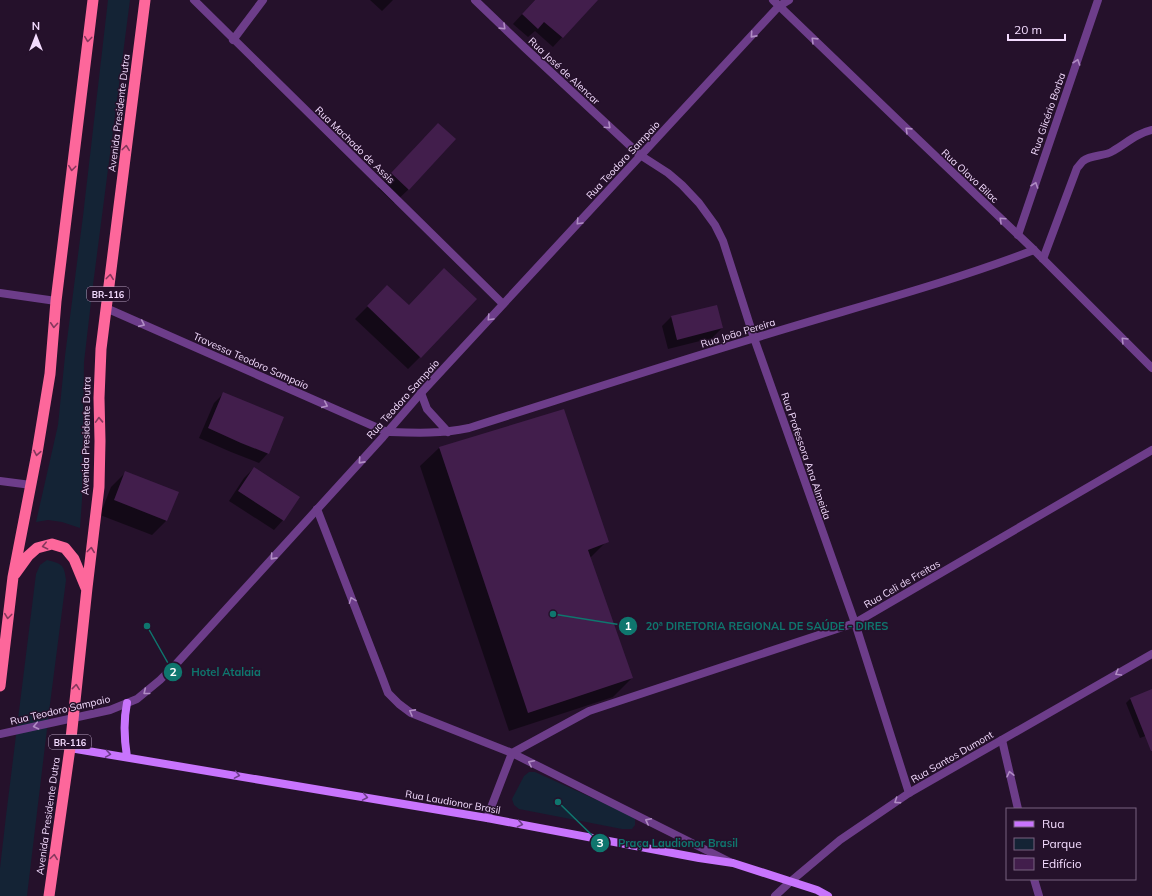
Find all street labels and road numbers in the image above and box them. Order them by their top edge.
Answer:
street label: Rua José de Alencar [526,35,603,108]
street label: Avenida Presidente Dutra [105,53,133,173]
street label: Rua Glicério Borba [1028,71,1068,157]
street label: Rua Machado de Assis [313,104,398,186]
street label: Rua Teodoro Sampaio [583,118,663,202]
street label: Rua Olavo Bilac [939,146,1001,206]
road number: BR-116 [87,287,129,301]
street label: Rua João Pereira [699,315,777,351]
street label: Travessa Teodoro Sampaio [191,330,311,393]
street label: Rua Teodoro Sampaio [364,356,442,441]
street label: Avenida Presidente Dutra [78,377,94,495]
street label: Rua Professora Ana Almeida [778,391,834,521]
street label: Rua Celi de Freitas [861,557,943,611]
street label: Rua Teodoro Sampaio [9,692,112,728]
street label: Rua Santos Dumont [908,728,996,786]
road number: BR-116 [49,735,91,749]
street label: Avenida Presidente Dutra [33,756,63,876]
street label: Rua Laudionor Brasil [404,787,502,817]

